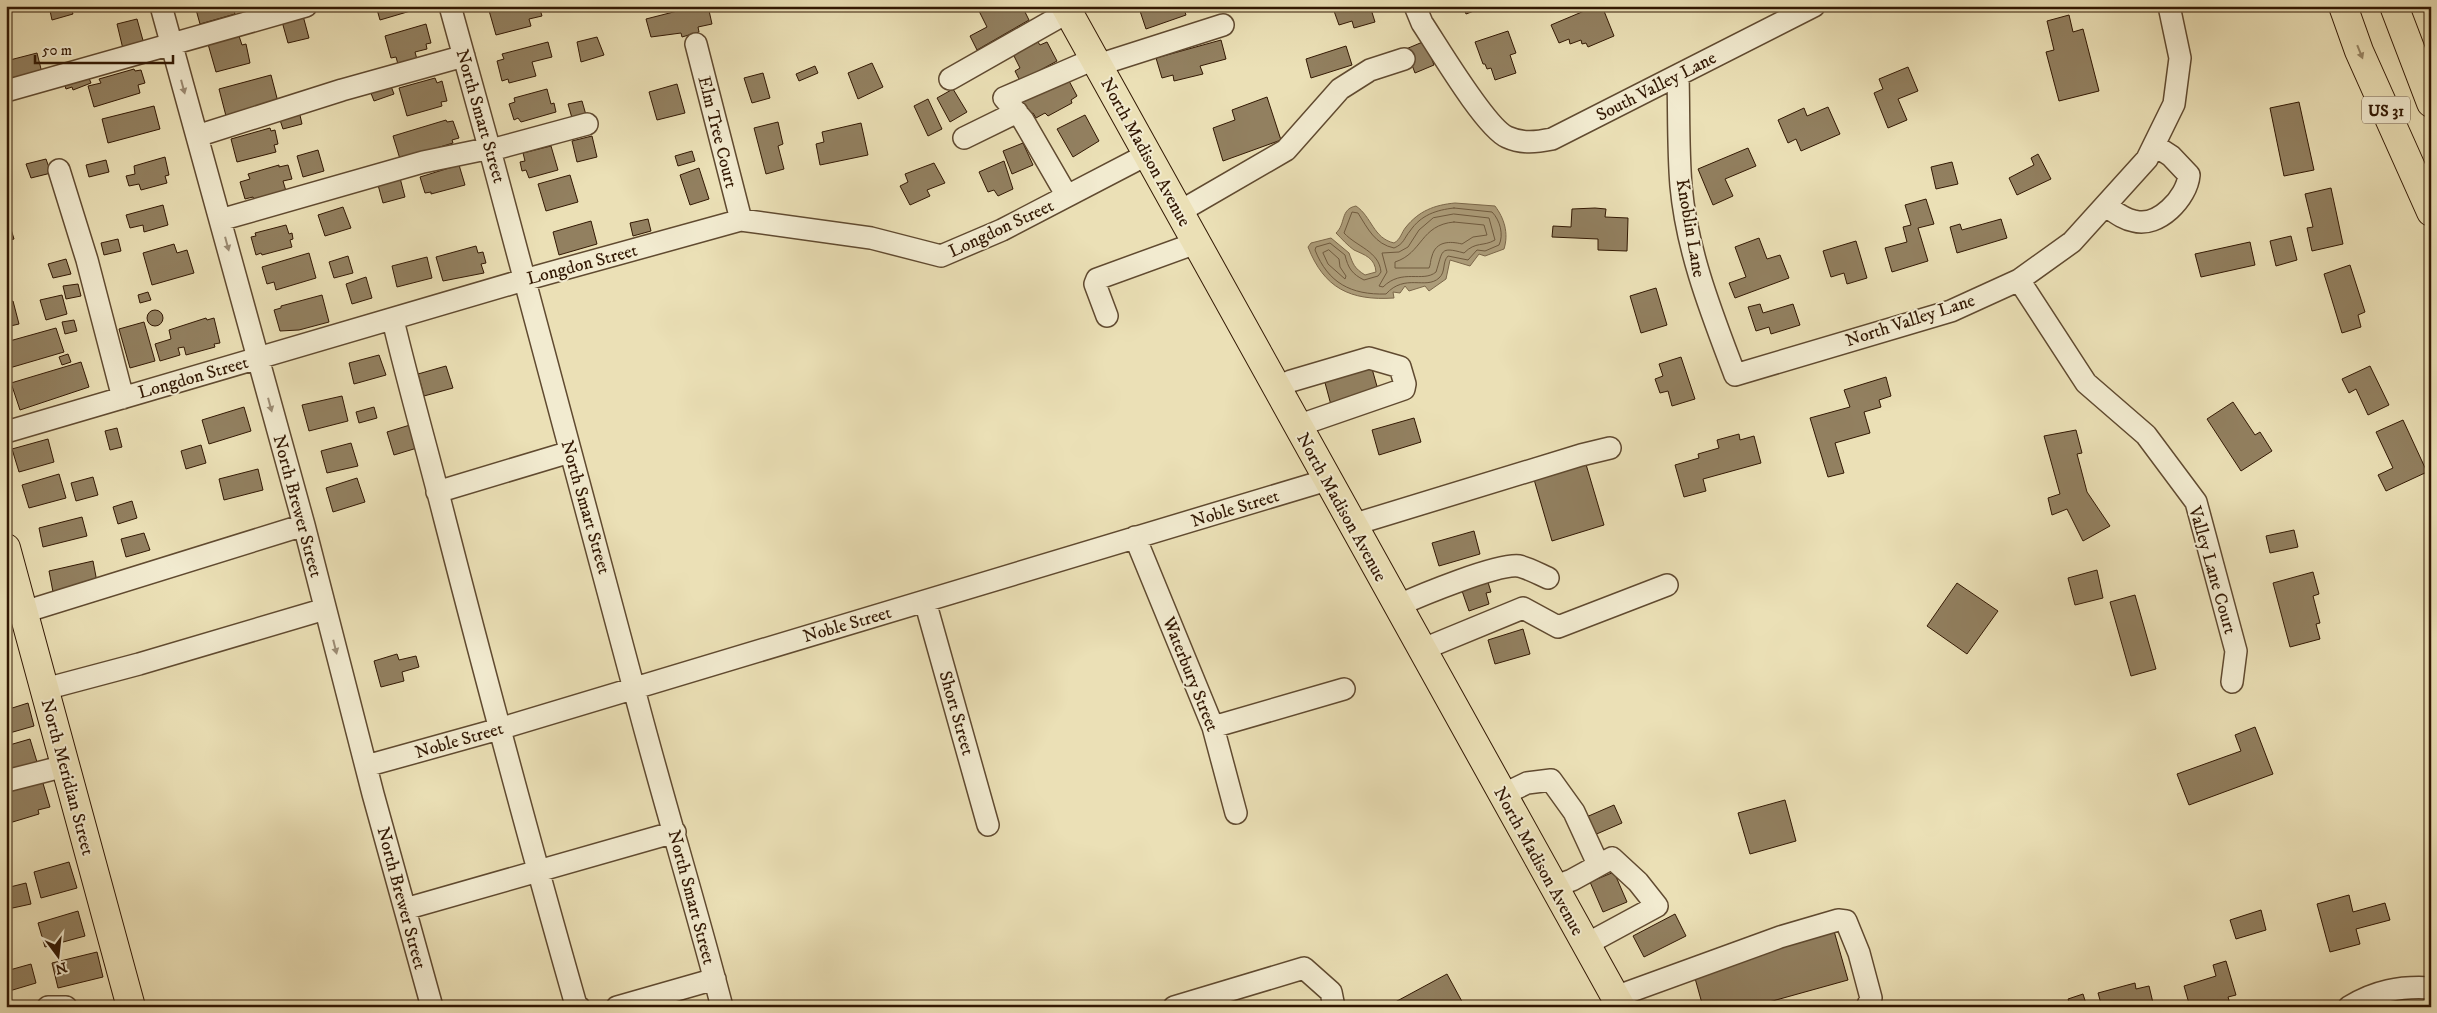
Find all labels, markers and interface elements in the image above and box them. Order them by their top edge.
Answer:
scale bar [35,32,172,64]
text: 50 m [42,41,72,60]
one-way arrow [2357,45,2365,59]
street label: North Smart Street [450,47,510,186]
street label: South Valley Lane [1593,47,1720,127]
street label: Elm Tree Court [692,74,742,191]
street label: North Madison Avenue [1095,74,1195,231]
one-way arrow [180,80,188,95]
road number: US 31 [2362,96,2410,124]
street label: Knoblin Lane [1671,177,1710,279]
street label: Longdon Street [945,195,1058,263]
one-way arrow [223,236,231,251]
street label: Longdon Street [525,240,640,290]
street label: North Valley Lane [1843,290,1978,352]
street label: Longdon Street [136,352,251,404]
one-way arrow [267,398,275,413]
street label: North Madison Avenue [1291,429,1391,586]
street label: North Brewer Street [267,433,327,580]
street label: North Smart Street [555,438,615,577]
street label: Noble Street [1189,485,1282,533]
street label: Valley Lane Court [2183,503,2241,637]
street label: Noble Street [801,602,894,648]
street label: Waterbury Street [1157,613,1223,735]
one-way arrow [331,639,339,654]
street label: Short Street [934,669,979,758]
street label: North Meridian Street [36,697,99,858]
street label: Noble Street [413,718,506,764]
street label: North Madison Avenue [1488,783,1588,940]
street label: North Brewer Street [371,825,431,972]
street label: North Smart Street [663,828,720,967]
north arrow [32,930,82,980]
text: N [53,957,69,978]

